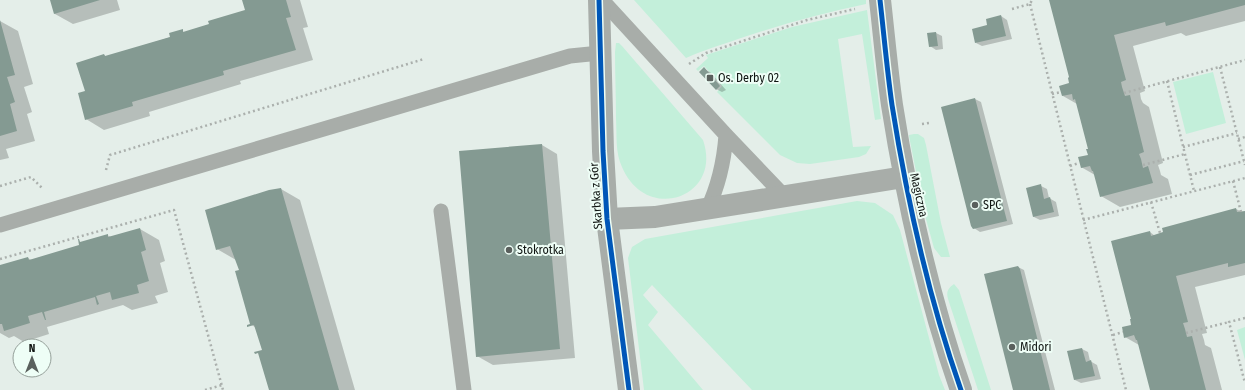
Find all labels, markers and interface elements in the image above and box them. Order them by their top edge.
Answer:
place label: Os. Derby 02 [718,71,779,85]
marker: Os. Derby 02 [705,73,715,83]
street label: Skarbka z Gór [587,161,605,230]
street label: Magiczna [907,171,931,219]
place label: SPC [983,198,1001,212]
marker: SPC [970,200,980,210]
place label: Stokrotka [517,243,564,257]
marker: Stokrotka [504,245,514,255]
north arrow [12,338,52,378]
place label: Midori [1020,340,1052,354]
text: N [29,342,35,355]
marker: Midori [1007,342,1017,352]

